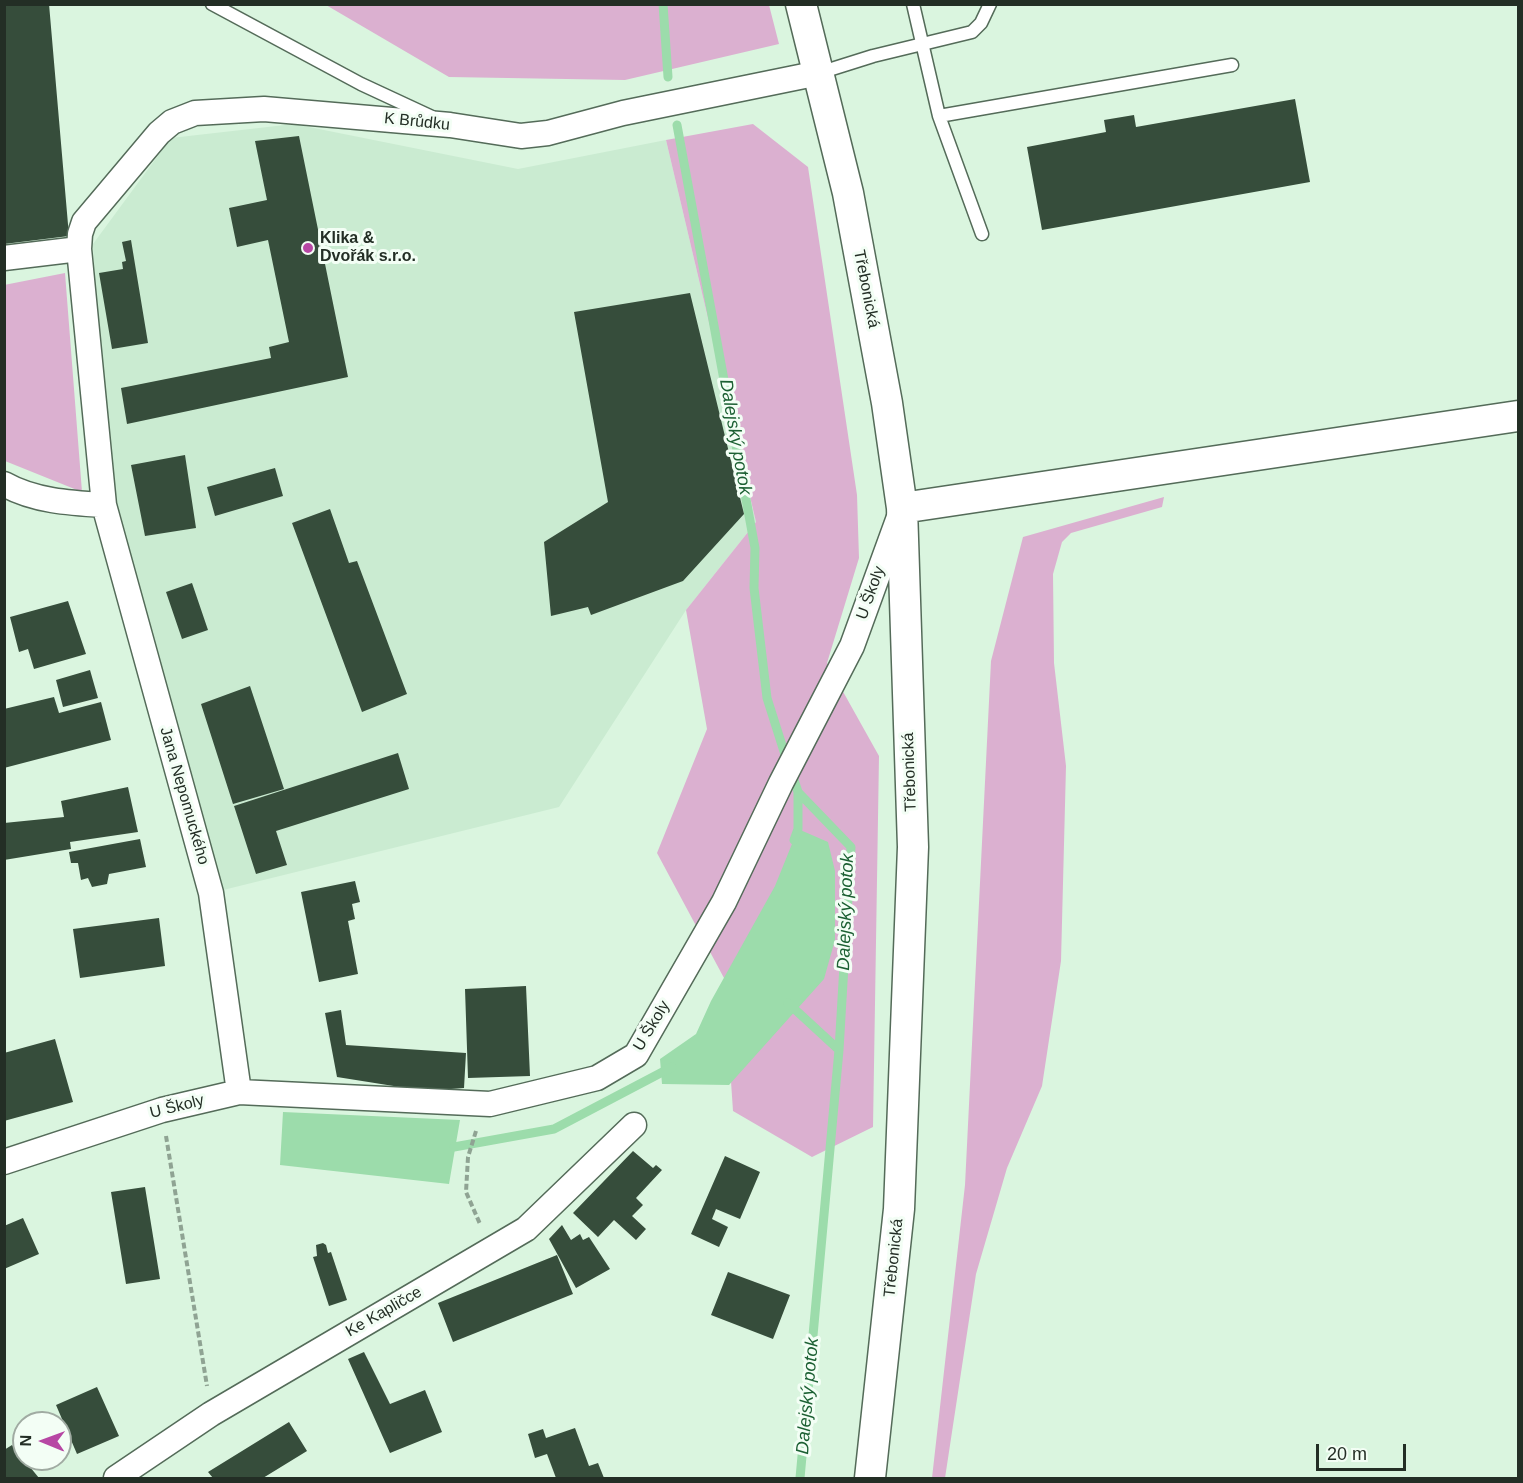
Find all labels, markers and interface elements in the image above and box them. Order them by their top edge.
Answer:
street label: K Brůdku [383,109,451,135]
place label: Klika & Dvořák s.r.o. [320,229,416,267]
marker: Klika & Dvořák s.r.o. [301,241,315,255]
street label: Třebonická [849,248,883,330]
water label: Dalejský potok [714,377,756,497]
street label: U Školy [853,564,889,622]
street label: Jana Nepomuckého [155,725,213,867]
street label: Třebonická [899,732,921,812]
water label: Dalejský potok [833,853,859,971]
street label: U Školy [630,997,674,1055]
street label: U Školy [148,1091,206,1123]
street label: Třebonická [880,1218,908,1298]
street label: Ke Kapličce [343,1283,425,1341]
water label: Dalejský potok [792,1337,824,1455]
north arrow [12,1411,72,1471]
scale bar [1319,1432,1409,1470]
text: N [17,1435,34,1447]
text: 20 m [1327,1444,1367,1464]

